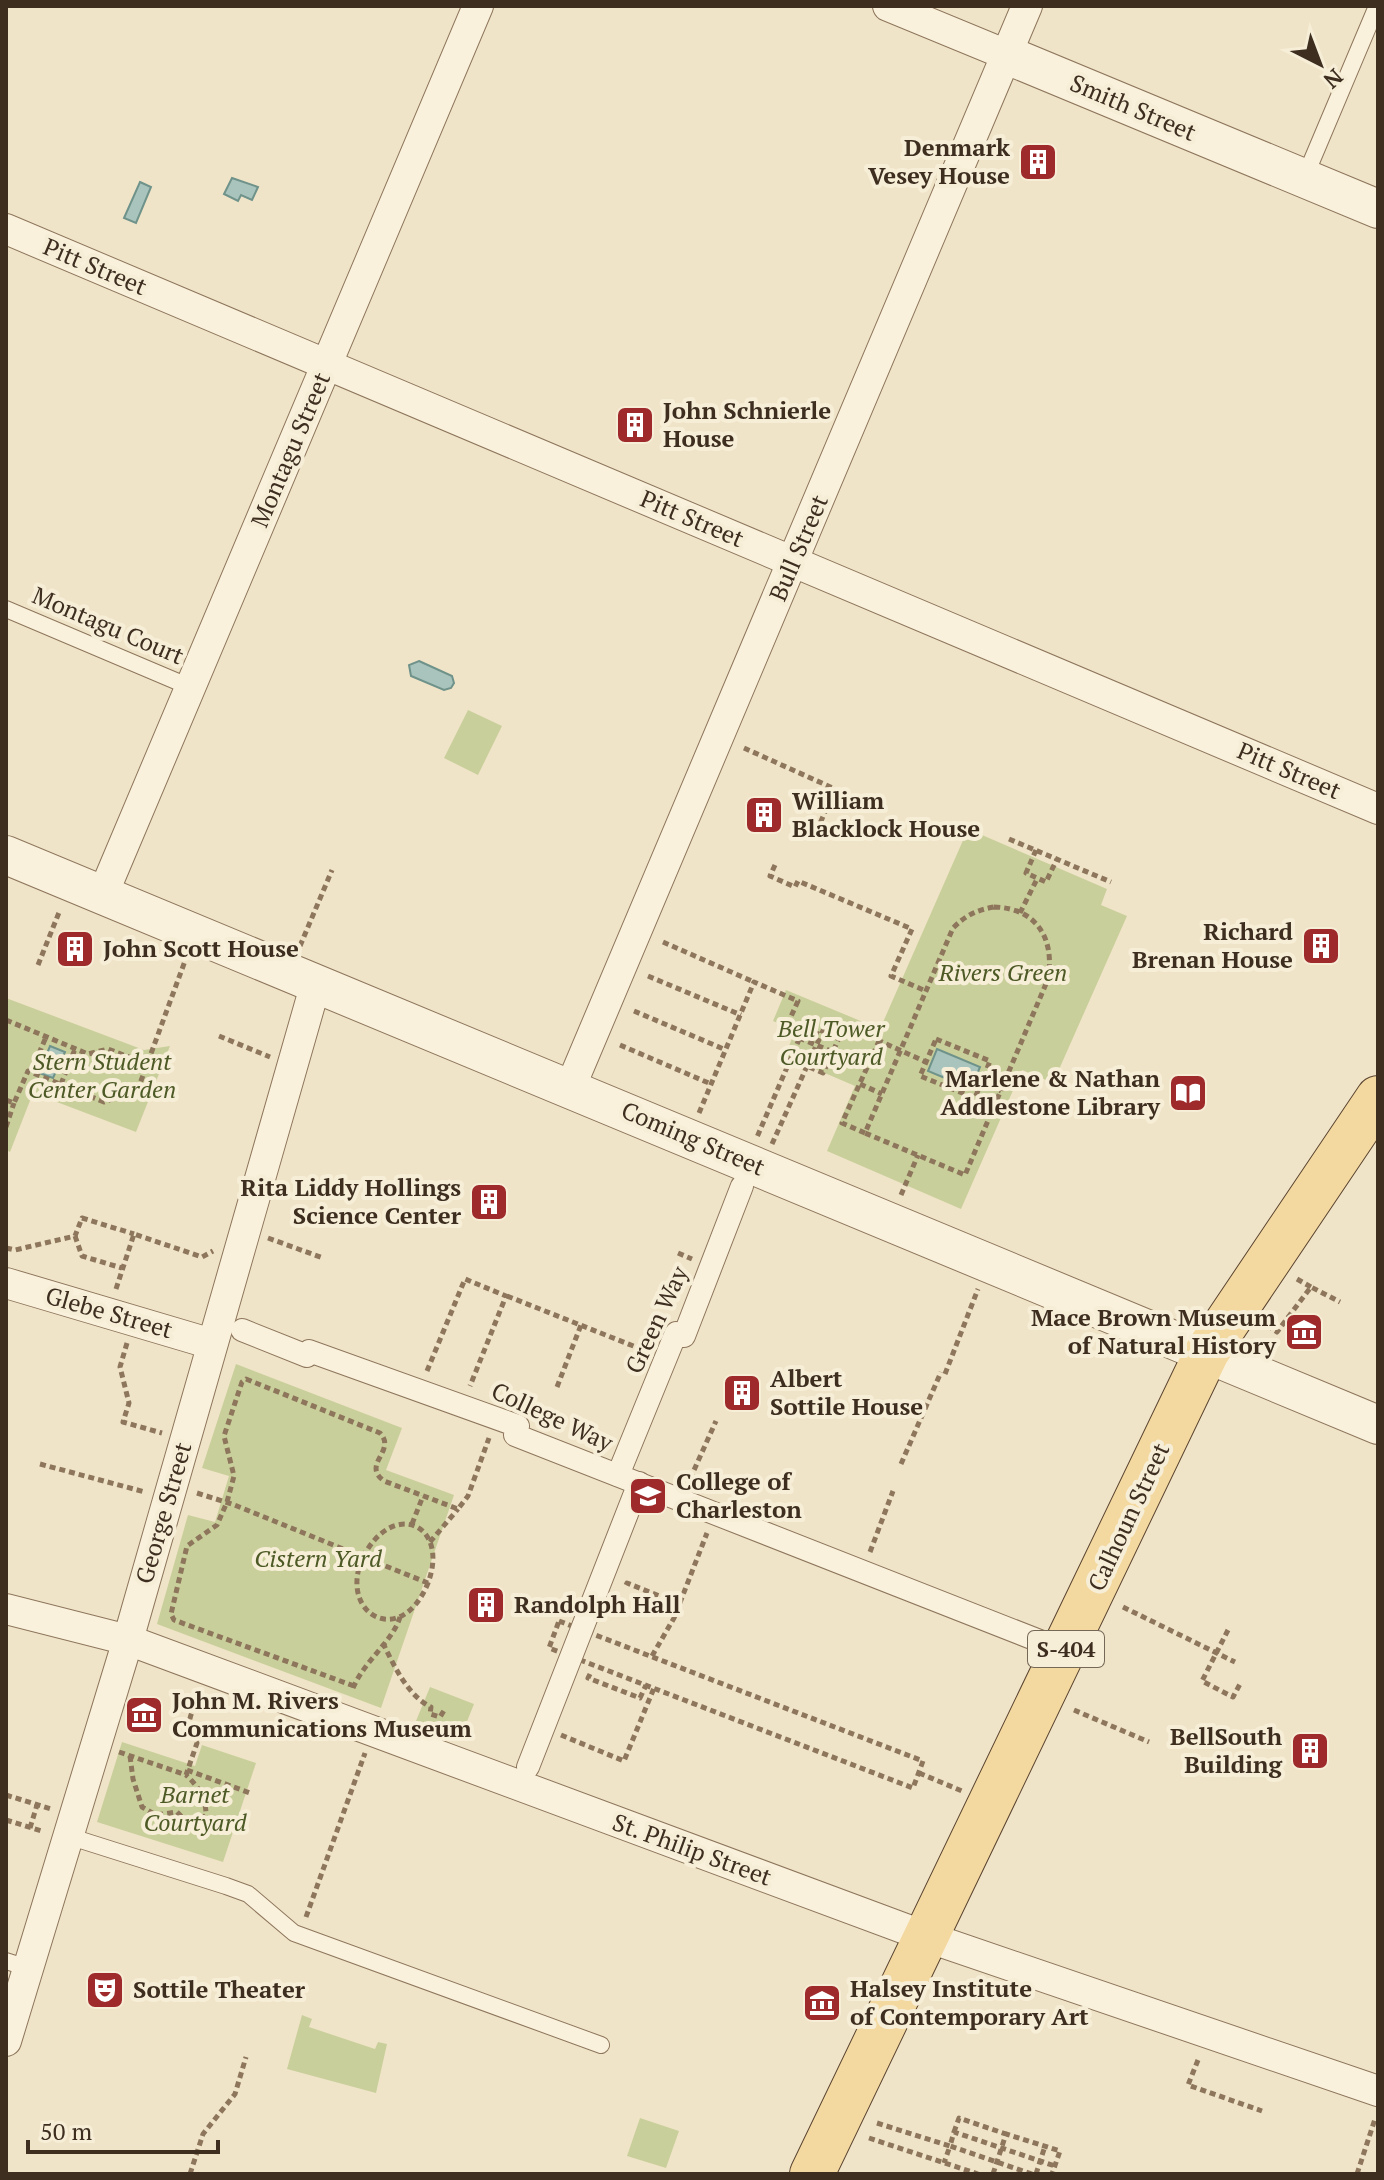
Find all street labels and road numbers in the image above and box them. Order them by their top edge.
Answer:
street label: Smith Street [1066,66,1201,148]
street label: Pitt Street [39,230,152,302]
street label: Montagu Street [243,367,337,532]
street label: Pitt Street [636,482,749,554]
street label: Bull Street [761,489,835,606]
street label: Montagu Court [28,579,189,671]
street label: Pitt Street [1233,734,1346,806]
street label: Coming Street [617,1093,770,1183]
street label: Green Way [617,1260,695,1378]
street label: Glebe Street [42,1279,177,1345]
street label: College Way [487,1374,619,1458]
street label: Calhoun Street [1080,1437,1176,1596]
street label: George Street [128,1438,199,1587]
road number: S-404 [1028,1631,1104,1667]
street label: St. Philip Street [608,1805,776,1893]

